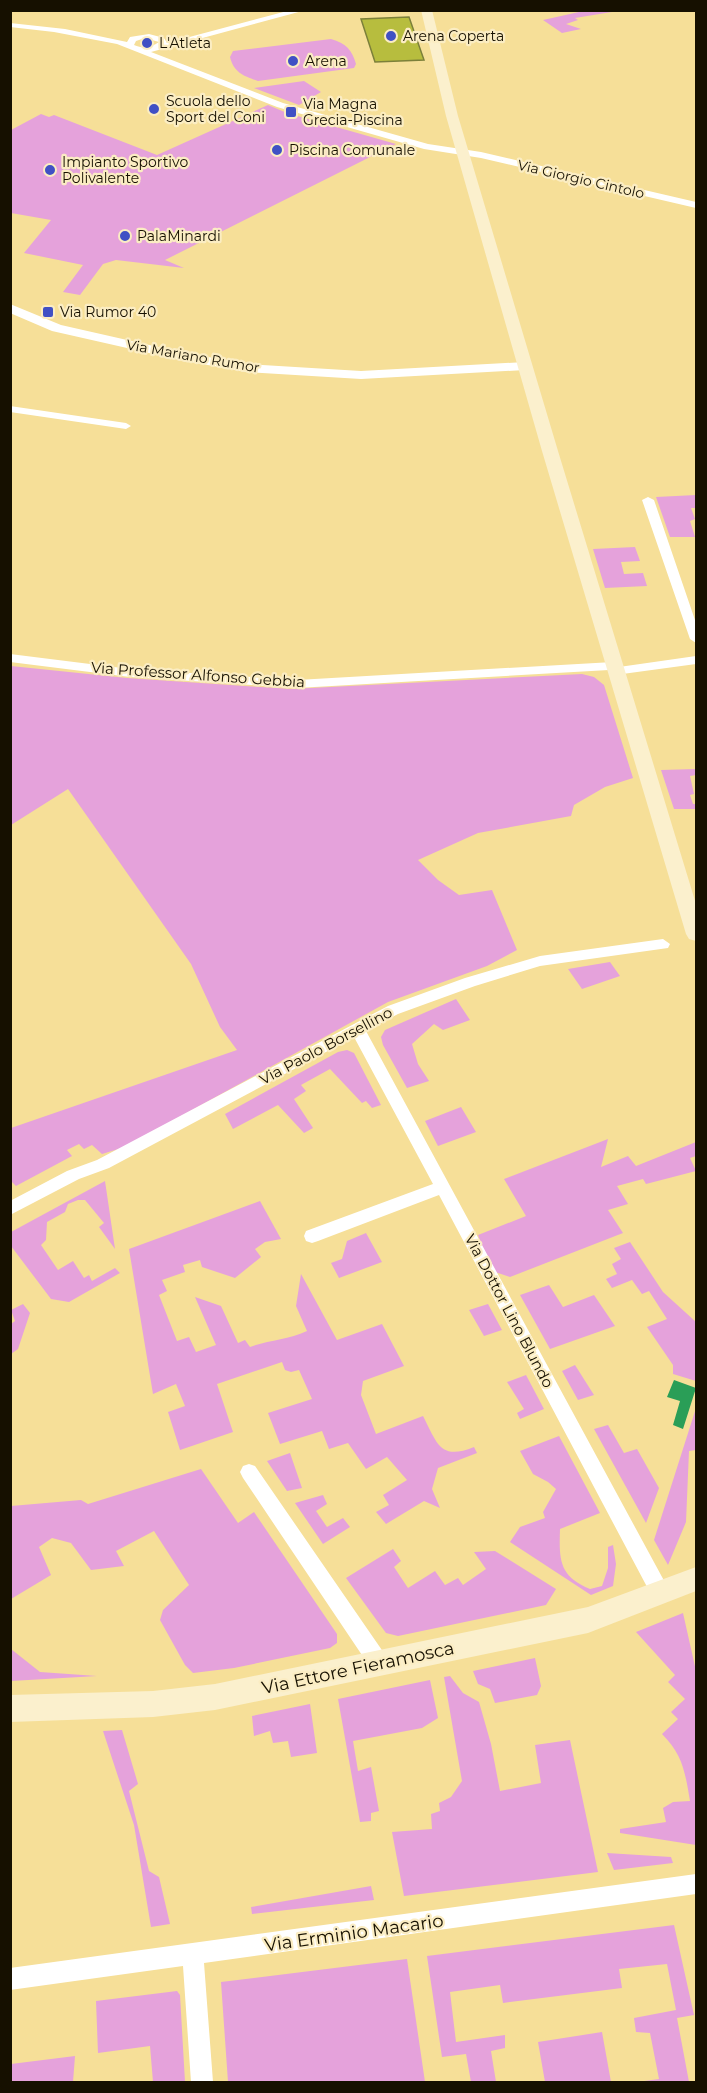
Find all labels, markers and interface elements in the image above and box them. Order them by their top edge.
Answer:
place label: Arena Coperta [403,27,504,45]
marker: Arena Coperta [384,29,398,43]
place label: L'Atleta [159,34,211,52]
marker: L'Atleta [140,36,154,50]
place label: Arena [305,52,347,70]
marker: Arena [286,54,300,68]
place label: Scuola dello Sport del Coni [166,92,265,126]
place label: Via Magna Grecia-Piscina [303,95,403,129]
marker: Scuola dello Sport del Coni [147,102,161,116]
marker: Via Magna Grecia-Piscina [284,105,298,119]
place label: Piscina Comunale [289,141,415,159]
marker: Piscina Comunale [270,143,284,157]
place label: Impianto Sportivo Polivalente [62,153,188,187]
street label: Via Giorgio Cintolo [516,156,646,202]
marker: Impianto Sportivo Polivalente [43,163,57,177]
place label: PalaMinardi [137,227,221,245]
marker: PalaMinardi [118,229,132,243]
place label: Via Rumor 40 [60,303,156,321]
marker: Via Rumor 40 [41,305,55,319]
street label: Via Mariano Rumor [125,335,261,377]
street label: Via Professor Alfonso Gebbia [90,658,306,691]
street label: Via Paolo Borsellino [256,1002,396,1089]
street label: Via Dottor Lino Blundo [461,1231,558,1391]
street label: Via Ettore Fieramosca [260,1637,456,1699]
street label: Via Erminio Macario [263,1910,445,1956]

